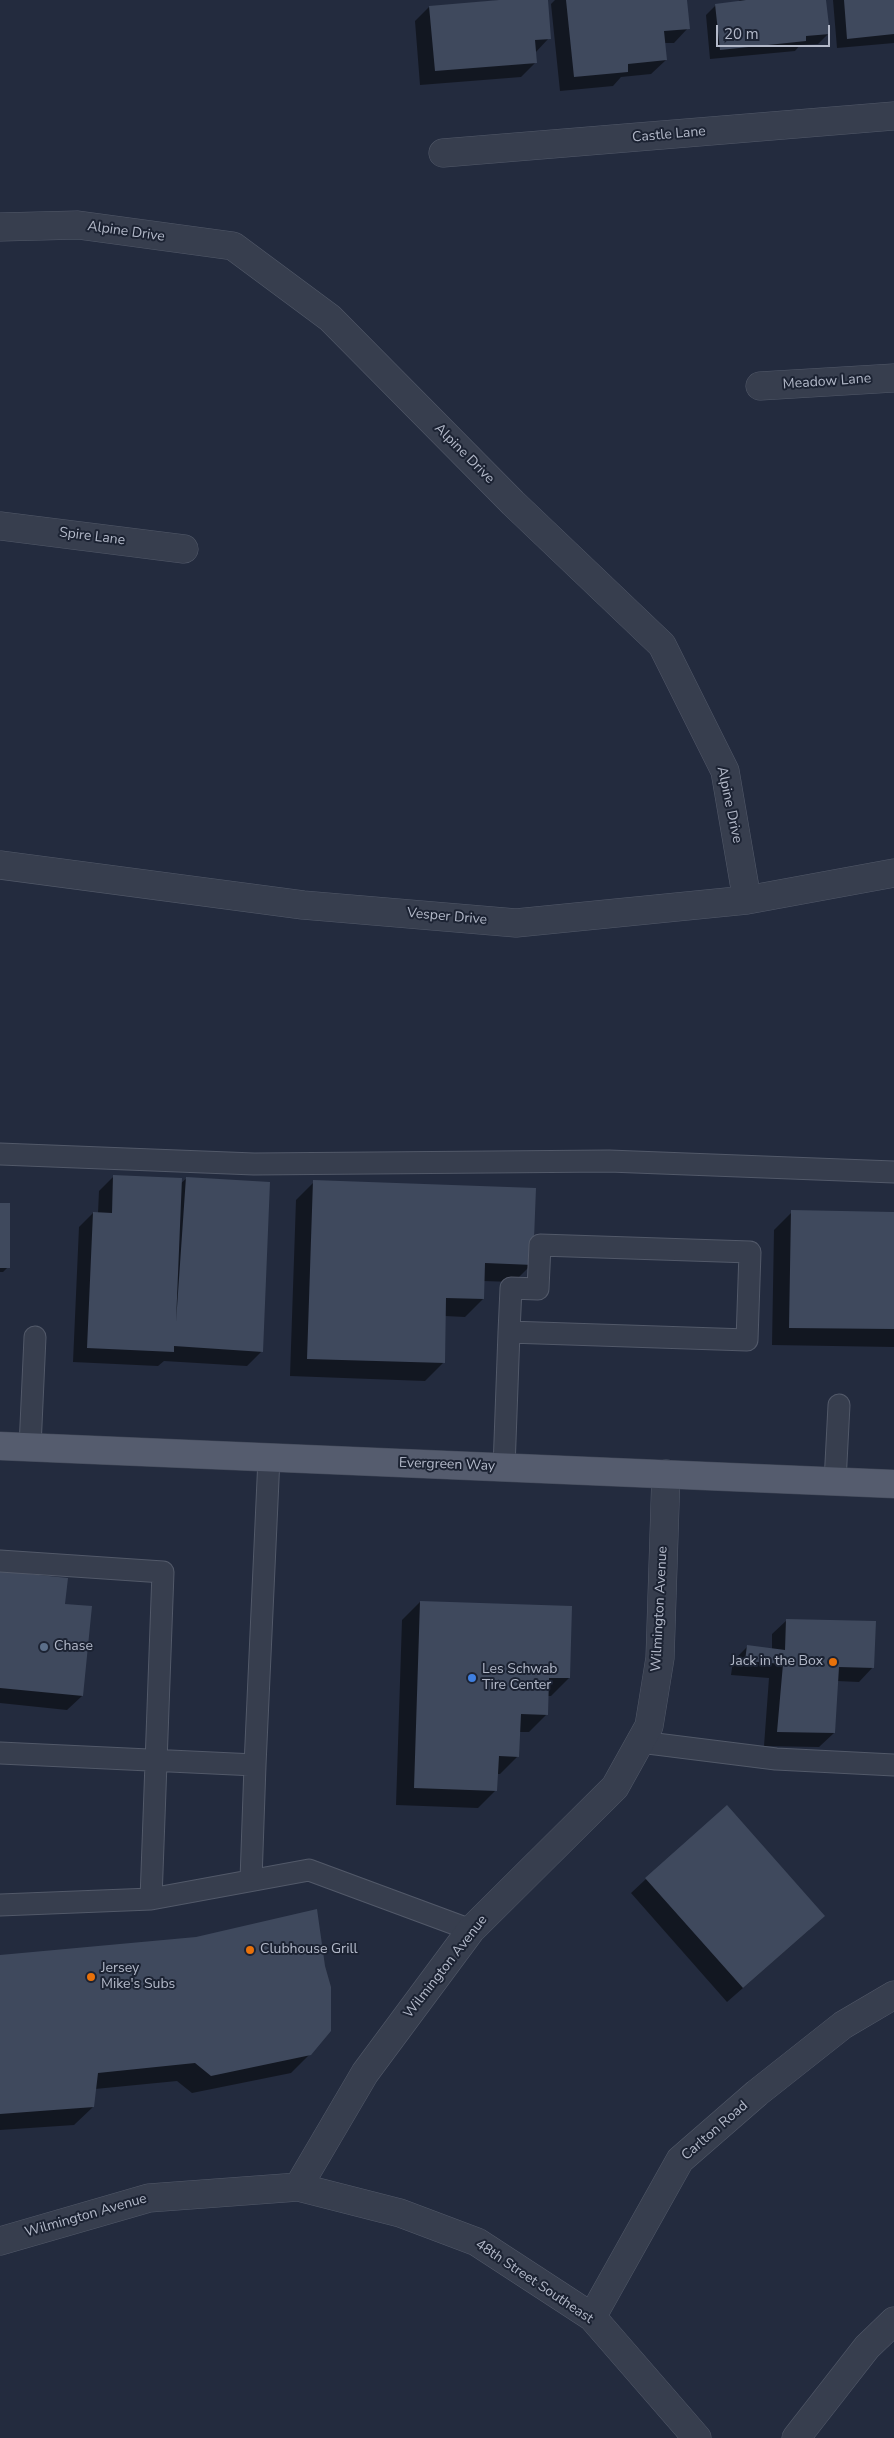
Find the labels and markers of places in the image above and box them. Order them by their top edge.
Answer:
place label: Chase [54,1639,93,1655]
marker: Chase [38,1641,50,1653]
place label: Jack in the Box [731,1654,823,1670]
marker: Jack in the Box [827,1656,839,1668]
place label: Les Schwab Tire Center [482,1662,558,1694]
marker: Les Schwab Tire Center [466,1672,478,1684]
place label: Clubhouse Grill [260,1942,358,1958]
marker: Clubhouse Grill [244,1944,256,1956]
place label: Jersey Mike's Subs [101,1961,175,1994]
marker: Jersey Mike's Subs [85,1971,97,1983]

